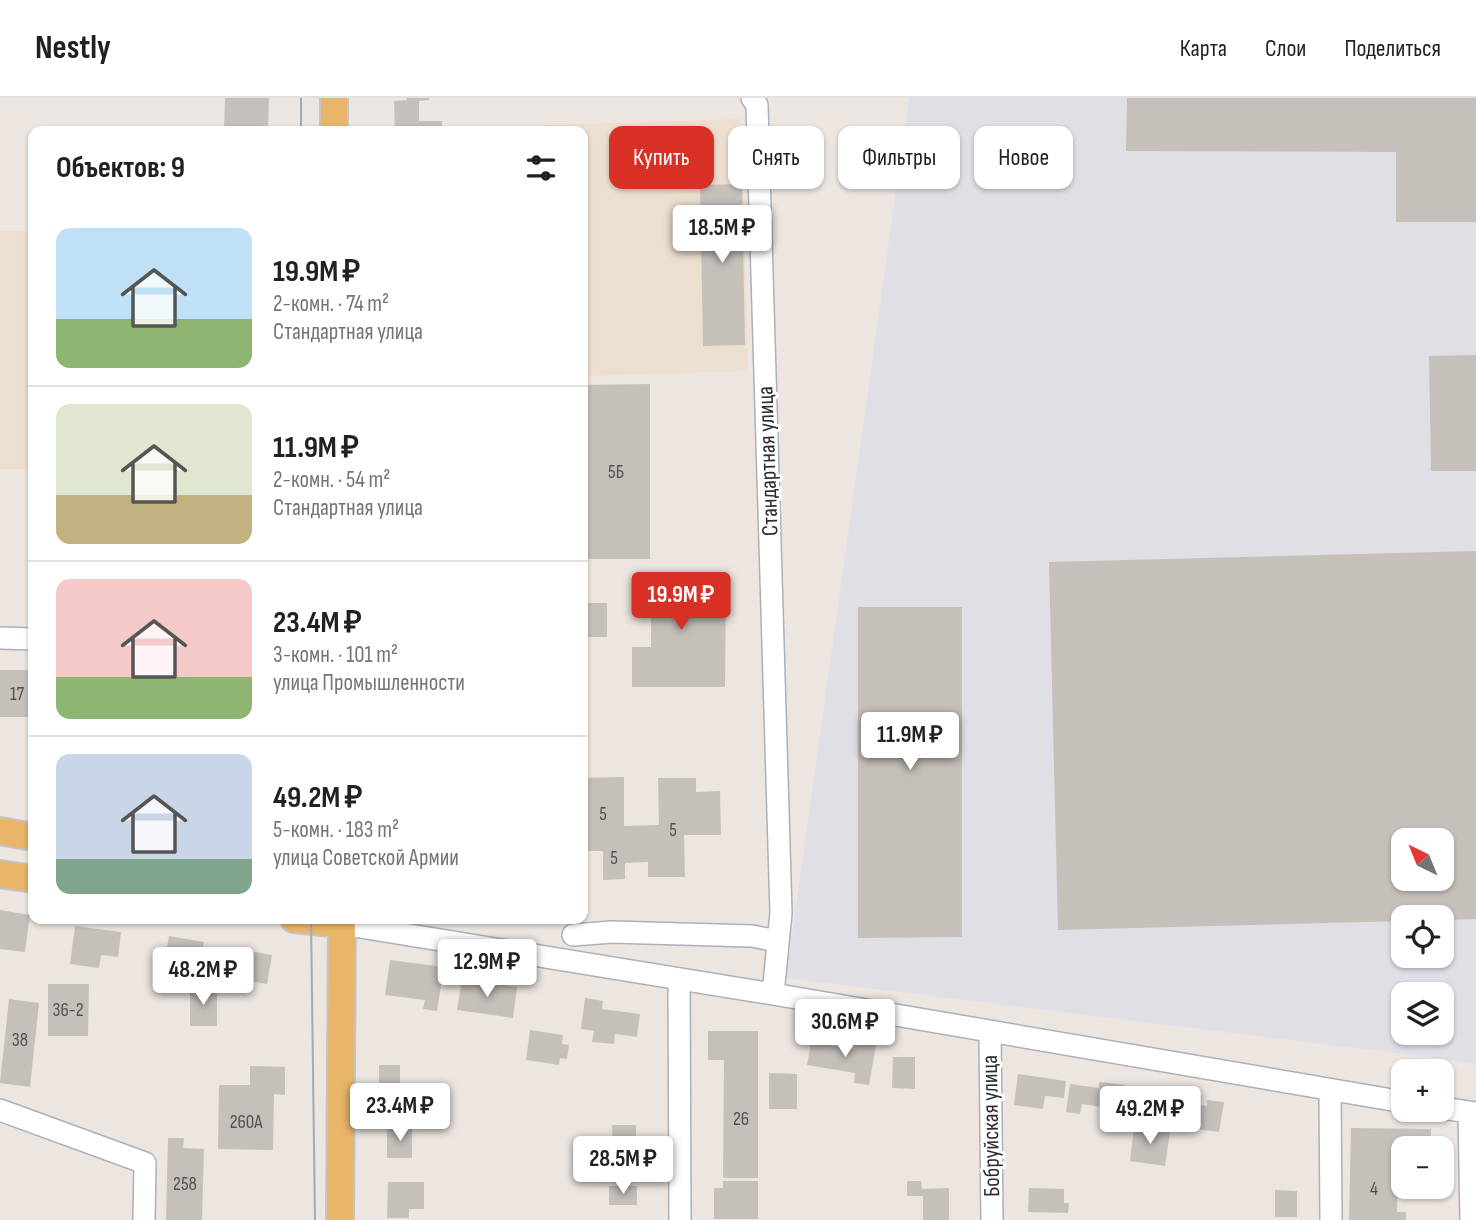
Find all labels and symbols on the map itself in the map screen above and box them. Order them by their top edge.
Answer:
pin: 18.5M ₽ [657,206,787,265]
street label: Стандартная улица [751,386,785,536]
house number: 5Б [608,461,624,484]
pin: 19.9M ₽ [616,573,746,632]
house number: 17 [10,683,25,706]
pin: 11.9M ₽ [845,712,975,772]
house number: 5 [599,803,607,826]
house number: 5 [669,819,677,842]
north arrow [1391,828,1454,891]
house number: 5 [610,847,618,870]
pin: 12.9M ₽ [422,940,552,999]
pin: 48.2M ₽ [138,948,268,1007]
house number: 36-2 [52,999,84,1022]
pin: 30.6M ₽ [780,1000,910,1059]
house number: 38 [12,1029,28,1052]
street label: Бобруйская улица [976,1055,1006,1197]
pin: 23.4M ₽ [335,1084,465,1143]
pin: 49.2M ₽ [1085,1086,1215,1146]
house number: 26 [733,1108,749,1131]
house number: 260А [230,1111,263,1134]
pin: 28.5M ₽ [558,1136,688,1196]
house number: 258 [173,1173,197,1196]
house number: 4 [1370,1178,1378,1201]

